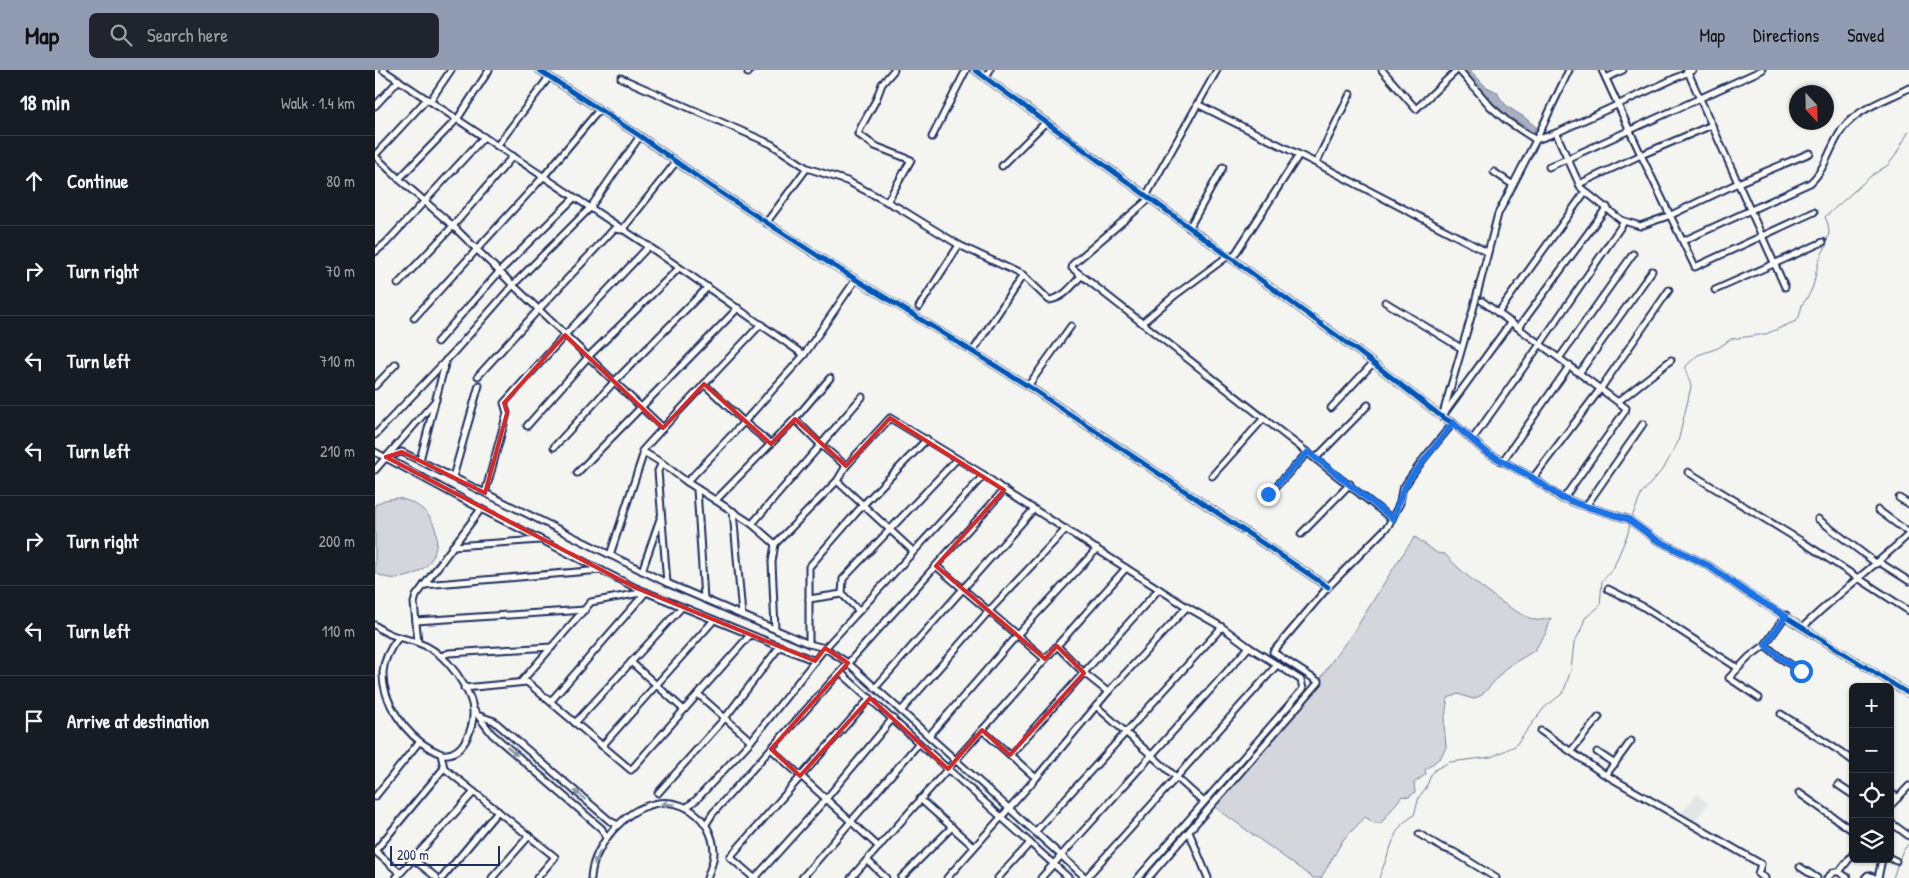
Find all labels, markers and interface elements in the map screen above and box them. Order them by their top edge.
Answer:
search box [89,13,439,58]
text: Map [25,19,59,51]
icon: search [107,21,135,49]
text: Search here [147,22,228,48]
text: Map [1700,23,1725,48]
text: Directions [1753,23,1819,48]
text: Saved [1847,23,1884,48]
north arrow [1789,85,1834,130]
text: 18 min [20,88,70,117]
text: Walk · 1.4 km [281,92,355,114]
icon: ahead [20,167,48,195]
text: Continue [67,168,128,194]
text: 80 m [326,170,355,192]
icon: right [20,257,48,285]
text: Turn right [67,258,138,284]
text: 70 m [325,260,355,282]
icon: left [20,347,48,375]
text: Turn left [67,348,130,374]
text: 710 m [320,350,355,372]
icon: left [20,437,48,465]
text: Turn left [67,438,130,464]
text: 210 m [320,440,355,462]
route end [1257,483,1280,506]
icon: right [20,527,48,555]
text: Turn right [67,528,138,554]
text: 200 m [319,530,355,552]
icon: left [20,617,48,645]
text: Turn left [67,618,130,644]
text: 110 m [322,620,355,642]
route start [1790,660,1813,683]
map controls [1849,683,1894,863]
button: + [1849,683,1894,728]
icon: arrive [20,707,48,735]
text: Arrive at destination [67,708,209,734]
button: − [1849,728,1894,773]
one-way arrow [506,745,518,757]
button: locate [1849,773,1894,818]
one-way arrow [574,790,587,801]
one-way arrow [660,800,676,808]
button: layers [1849,818,1894,863]
scale bar [390,843,500,866]
text: 200 m [397,845,429,864]
one-way arrow [592,851,600,865]

